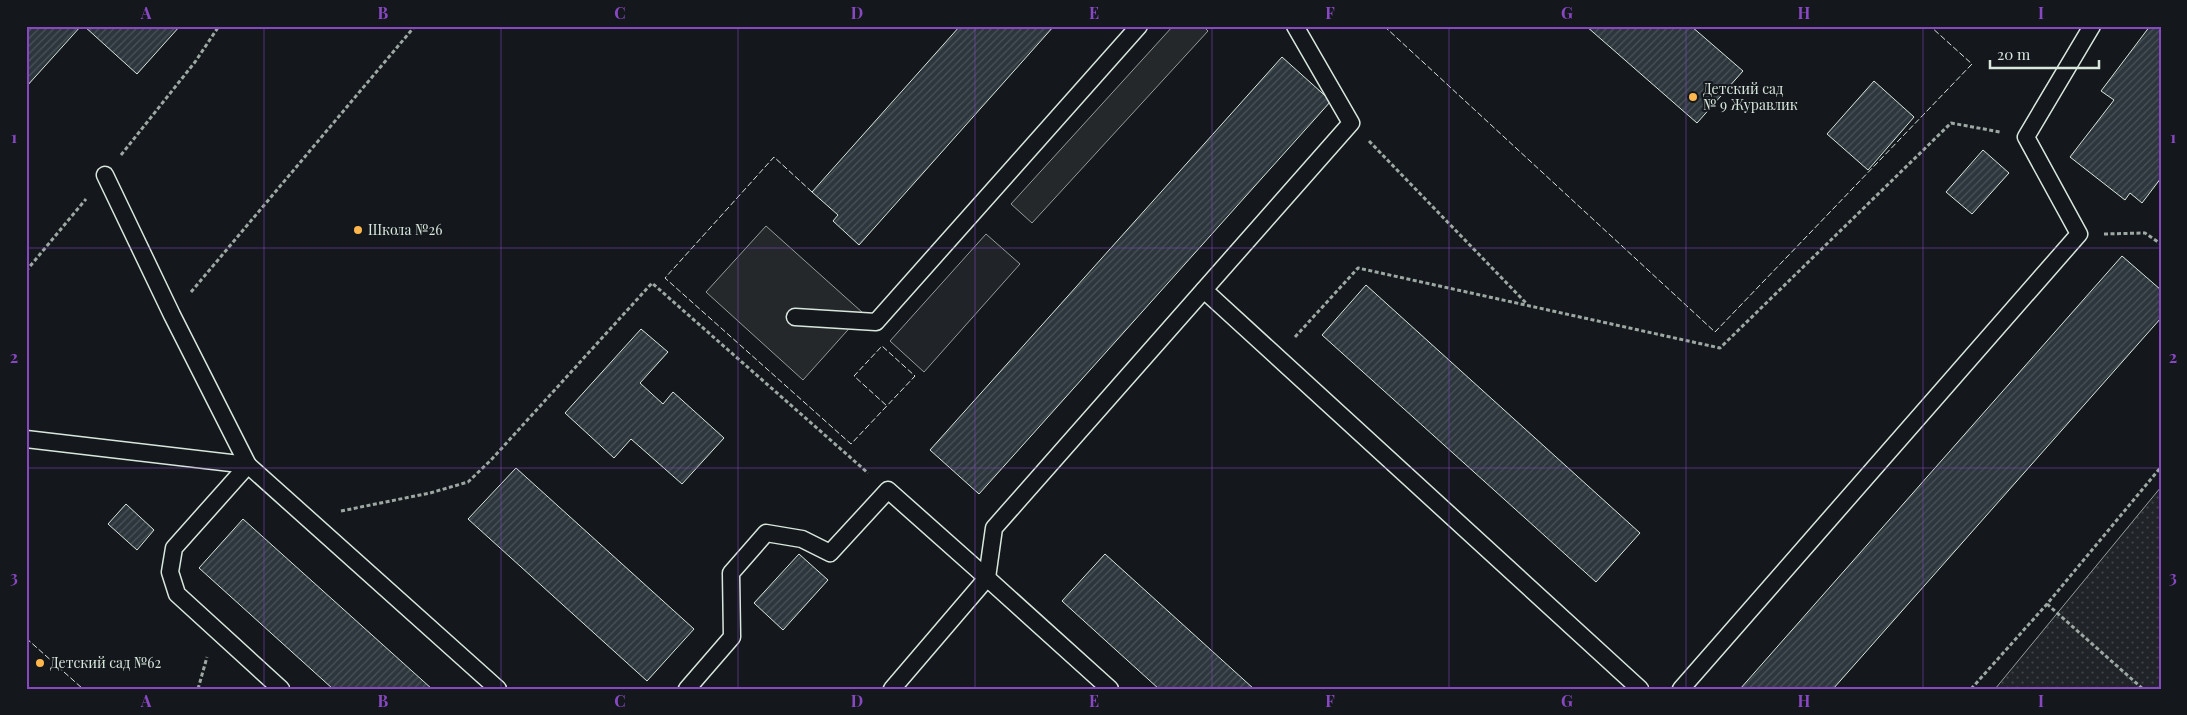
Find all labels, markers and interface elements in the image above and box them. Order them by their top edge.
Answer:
text: A [140,2,152,23]
text: B [378,2,389,23]
text: C [614,2,626,23]
text: D [851,2,863,23]
text: E [1089,2,1099,23]
text: F [1325,2,1335,23]
text: G [1561,2,1573,23]
text: H [1798,2,1811,23]
text: I [2038,2,2044,23]
scale bar [1990,38,2098,70]
text: 20 m [1997,44,2031,64]
place label: Детский сад № 9 Журавлик [1703,79,1798,114]
marker: Детский сад № 9 Журавлик [1687,91,1699,103]
text: 1 [11,126,17,147]
text: 1 [2170,126,2176,147]
place label: Школа №26 [368,220,442,239]
marker: Школа №26 [352,224,364,236]
text: 2 [10,346,18,367]
text: 2 [2169,346,2177,367]
text: 3 [10,566,18,587]
text: 3 [2169,566,2177,587]
place label: Детский сад №62 [50,653,162,672]
marker: Детский сад №62 [34,657,46,669]
text: A [140,690,152,711]
text: B [378,690,389,711]
text: C [614,690,626,711]
text: D [851,690,863,711]
text: E [1089,690,1099,711]
text: F [1325,690,1335,711]
text: G [1561,690,1573,711]
text: H [1798,690,1811,711]
text: I [2038,690,2044,711]

